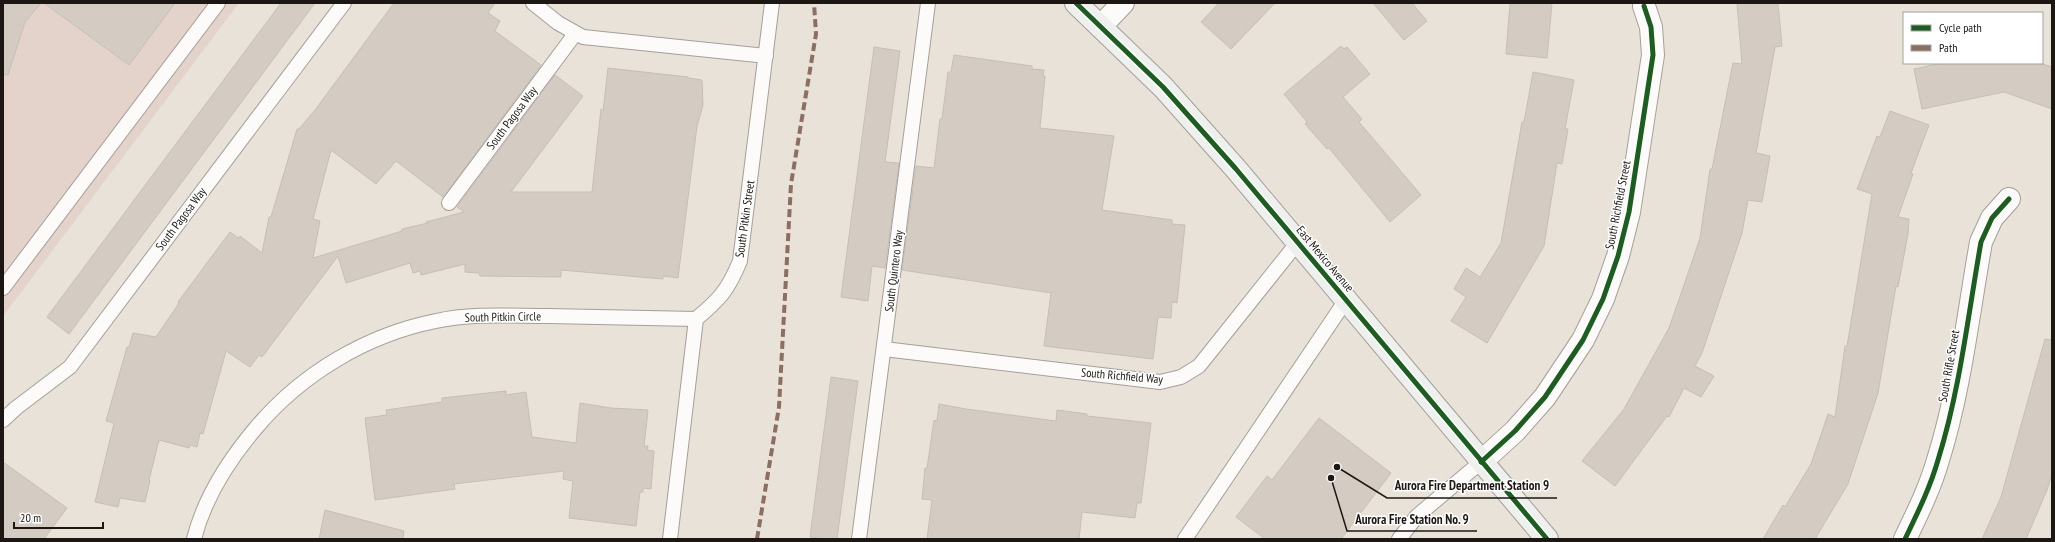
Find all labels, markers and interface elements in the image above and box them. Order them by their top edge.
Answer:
legend [1903,12,2043,64]
text: Cycle path [1939,20,1982,35]
text: Path [1939,40,1957,55]
street label: South Pagosa Way [483,83,540,152]
street label: South Richfield Street [1602,159,1634,251]
street label: South Pitkin Street [732,179,757,259]
street label: South Pagosa Way [152,184,209,253]
street label: East Mexico Avenue [1293,223,1357,295]
street label: South Quintero Way [881,229,906,313]
street label: South Pitkin Circle [465,308,541,325]
street label: South Rifle Street [1935,328,1962,403]
street label: South Richfield Way [1080,364,1164,387]
callout: Aurora Fire Department Station 9 [1387,473,1557,498]
text: Aurora Fire Department Station 9 [1394,477,1549,494]
scale bar [14,504,103,530]
callout: Aurora Fire Station No. 9 [1347,506,1477,531]
text: 20 m [20,510,41,525]
text: Aurora Fire Station No. 9 [1354,511,1469,528]

